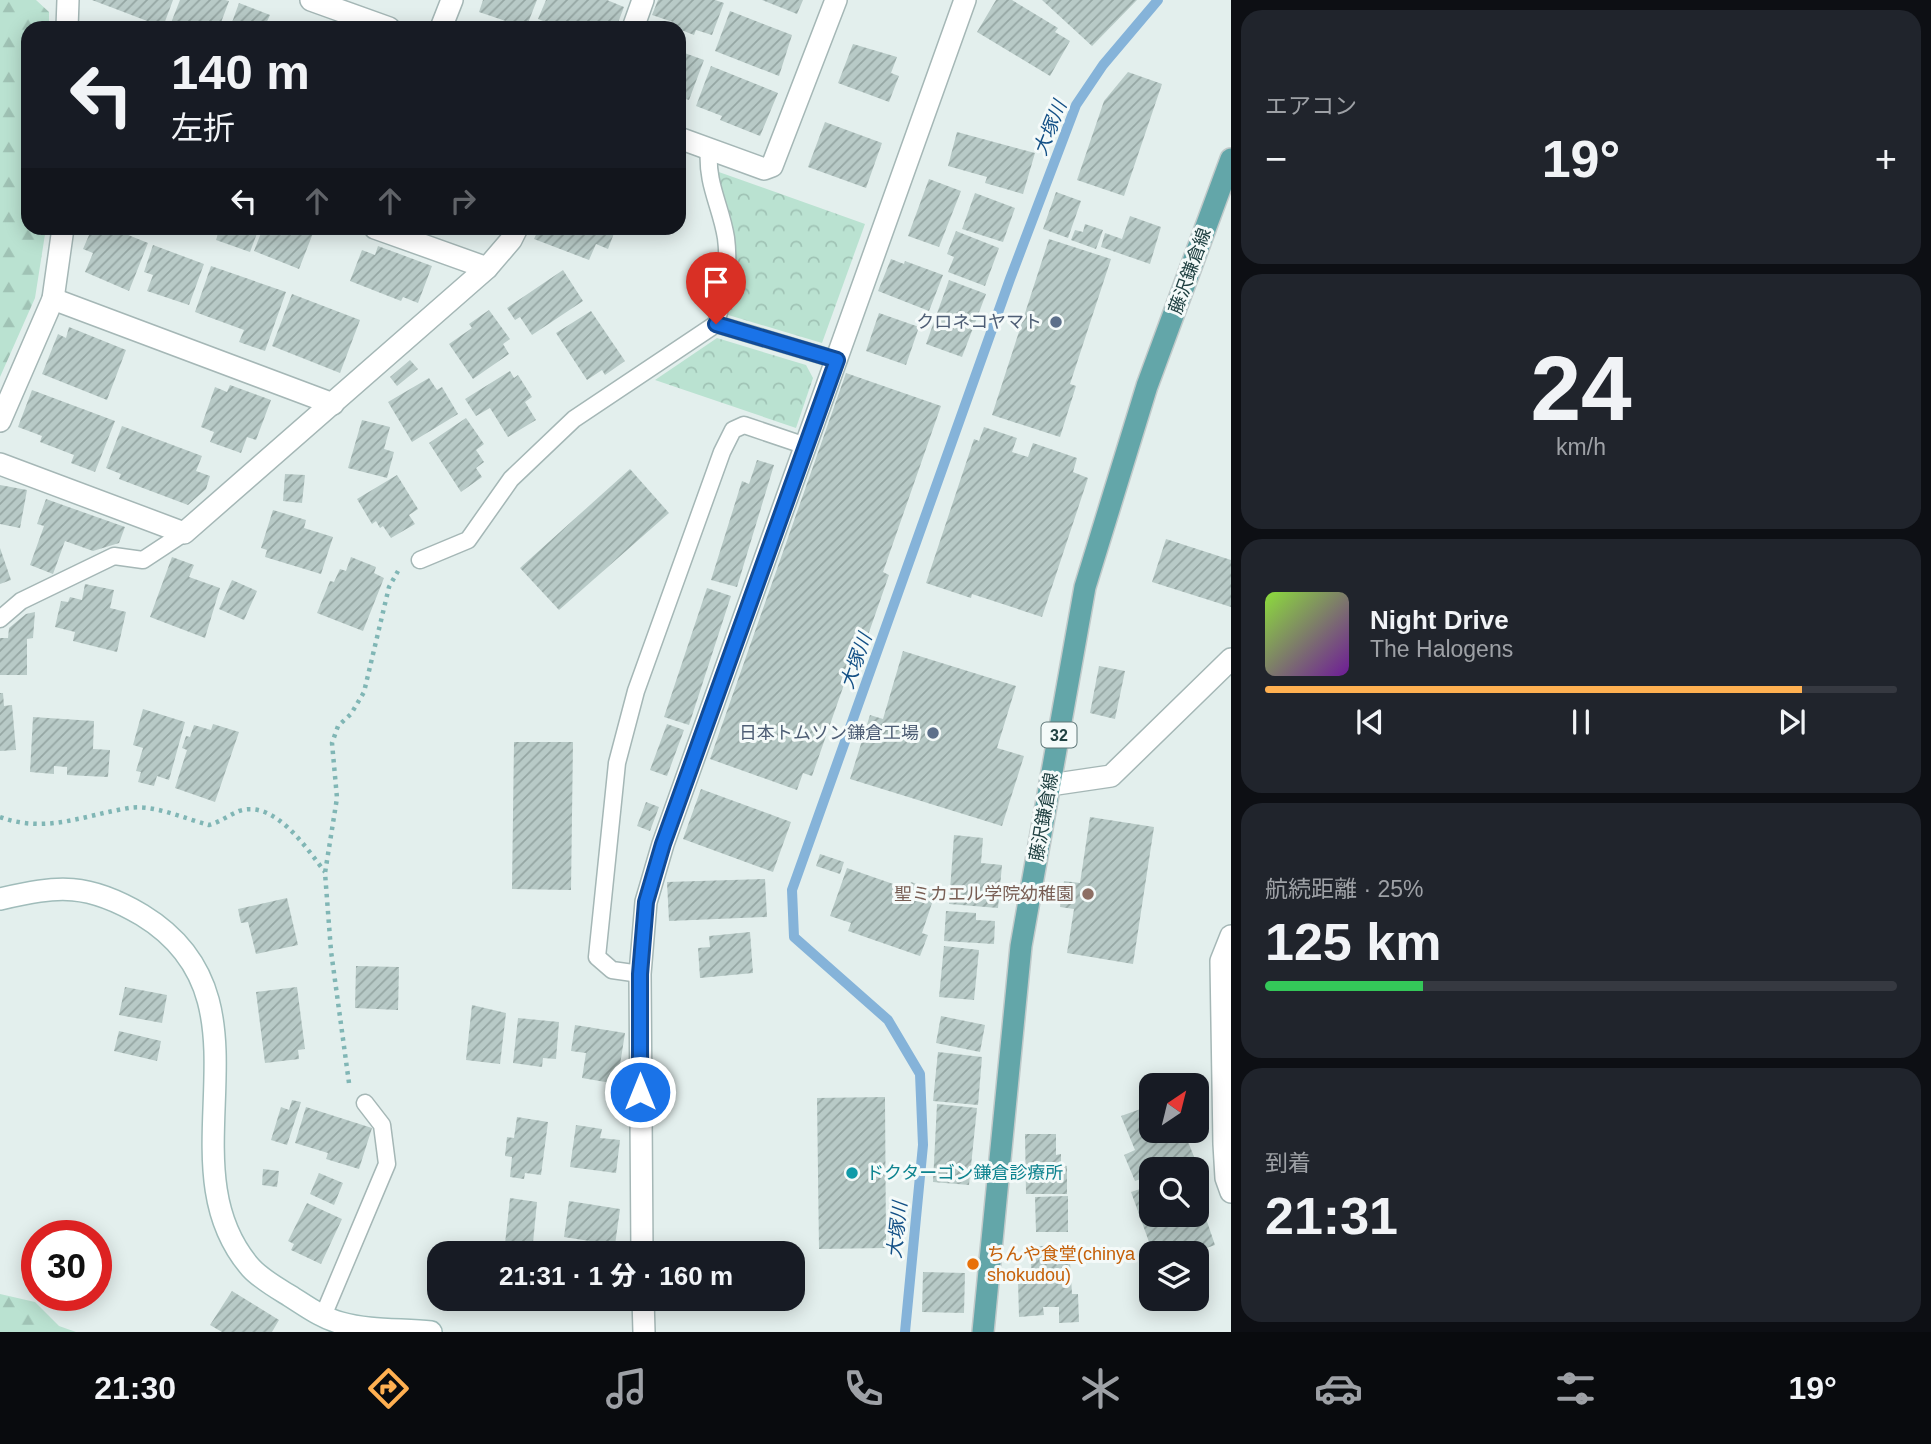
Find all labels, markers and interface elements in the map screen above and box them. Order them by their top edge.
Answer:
text: 140 m [171,45,310,99]
icon: left [56,49,147,140]
text: エアコン [1265,93,1357,119]
water label: 大塚川 [1030,96,1071,158]
text: 左折 [171,110,235,146]
text: 19° [1542,130,1620,188]
text: − [1265,138,1287,180]
text: + [1875,138,1897,180]
icon: left [225,182,263,220]
icon: ahead [298,182,336,220]
icon: ahead [371,182,409,220]
icon: right [444,182,482,220]
street label: 藤沢鎌倉線 [1165,225,1215,317]
pin [686,252,746,324]
icon: arrive [697,263,735,301]
place label: クロネコヤマト [916,312,1042,332]
marker: クロネコヤマト [1048,314,1064,330]
text: 24 [1530,338,1632,439]
text: km/h [1556,434,1606,460]
text: Night Drive [1370,605,1509,635]
water label: 大塚川 [836,629,876,691]
text: The Halogens [1370,636,1513,662]
icon: previous [1351,703,1389,741]
icon: pause [1562,703,1600,741]
icon: next [1773,703,1811,741]
road number: 32 [1042,722,1076,748]
place label: 日本トムソン鎌倉工場 [739,723,919,743]
marker: 日本トムソン鎌倉工場 [925,725,941,741]
street label: 藤沢鎌倉線 [1026,771,1062,863]
text: 航続距離 · 25% [1265,876,1423,902]
place label: 聖ミカエル学院幼稚園 [894,884,1074,904]
marker: 聖ミカエル学院幼稚園 [1080,886,1096,902]
text: 125 km [1265,913,1441,971]
position arrow [603,1055,677,1129]
north arrow [1139,1073,1209,1143]
map controls [1139,1073,1209,1311]
text: 到着 [1265,1150,1311,1176]
button: search [1139,1157,1209,1227]
place label: ドクターゴン鎌倉診療所 [866,1163,1063,1183]
marker: ドクターゴン鎌倉診療所 [844,1165,860,1181]
text: 21:31 [1265,1187,1398,1245]
water label: 大塚川 [884,1199,911,1259]
speed limit sign: 30 [21,1220,112,1311]
button: layers [1139,1241,1209,1311]
place label: ちんや食堂(chinya shokudou) [987,1244,1136,1285]
marker: ちんや食堂(chinya shokudou) [965,1256,981,1272]
text: 21:31 · 1 分 · 160 m [499,1261,733,1291]
icon: directions [364,1364,413,1413]
icon: music [602,1364,651,1413]
icon: phone [839,1364,888,1413]
icon: climate [1076,1364,1125,1413]
icon: car [1314,1364,1363,1413]
icon: filters [1551,1364,1600,1413]
text: 21:30 [94,1370,176,1406]
text: 19° [1788,1370,1837,1406]

